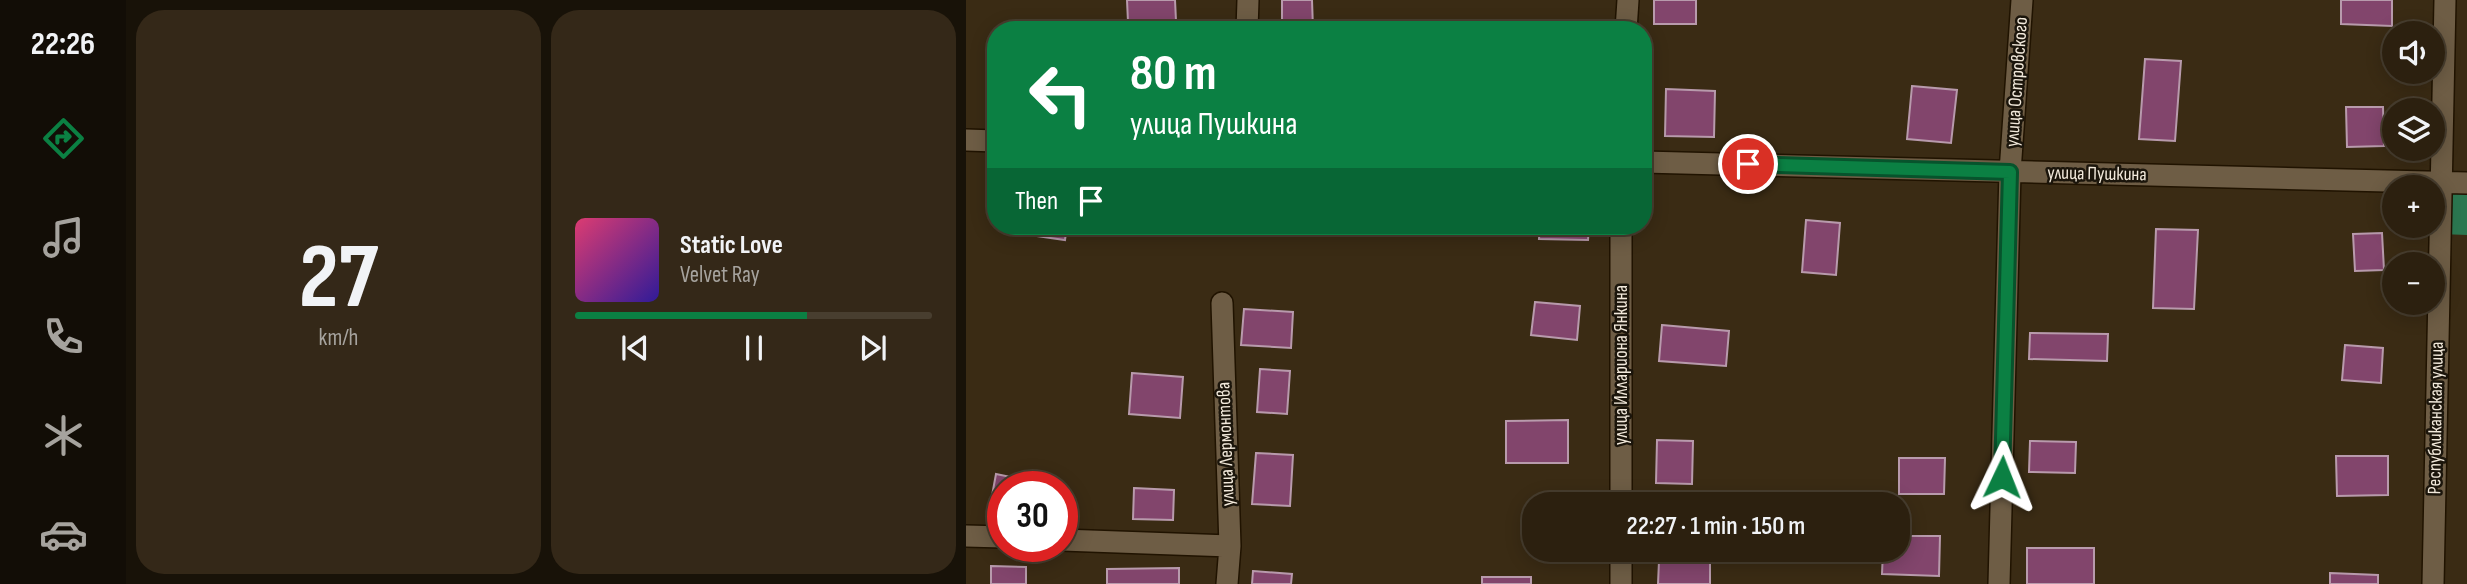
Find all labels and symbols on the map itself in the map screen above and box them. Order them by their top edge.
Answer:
street label: улица Островского [2001,16,2033,148]
pin [1718,134,1778,194]
street label: улица Пушкина [2047,162,2147,186]
street label: улица Иллариона Янкина [1610,285,1633,445]
street label: Республиканская улица [2423,341,2449,495]
street label: улица Лермонтова [1212,381,1240,507]
position arrow [1965,440,2039,514]
speed limit sign: 30 [987,471,1078,562]

